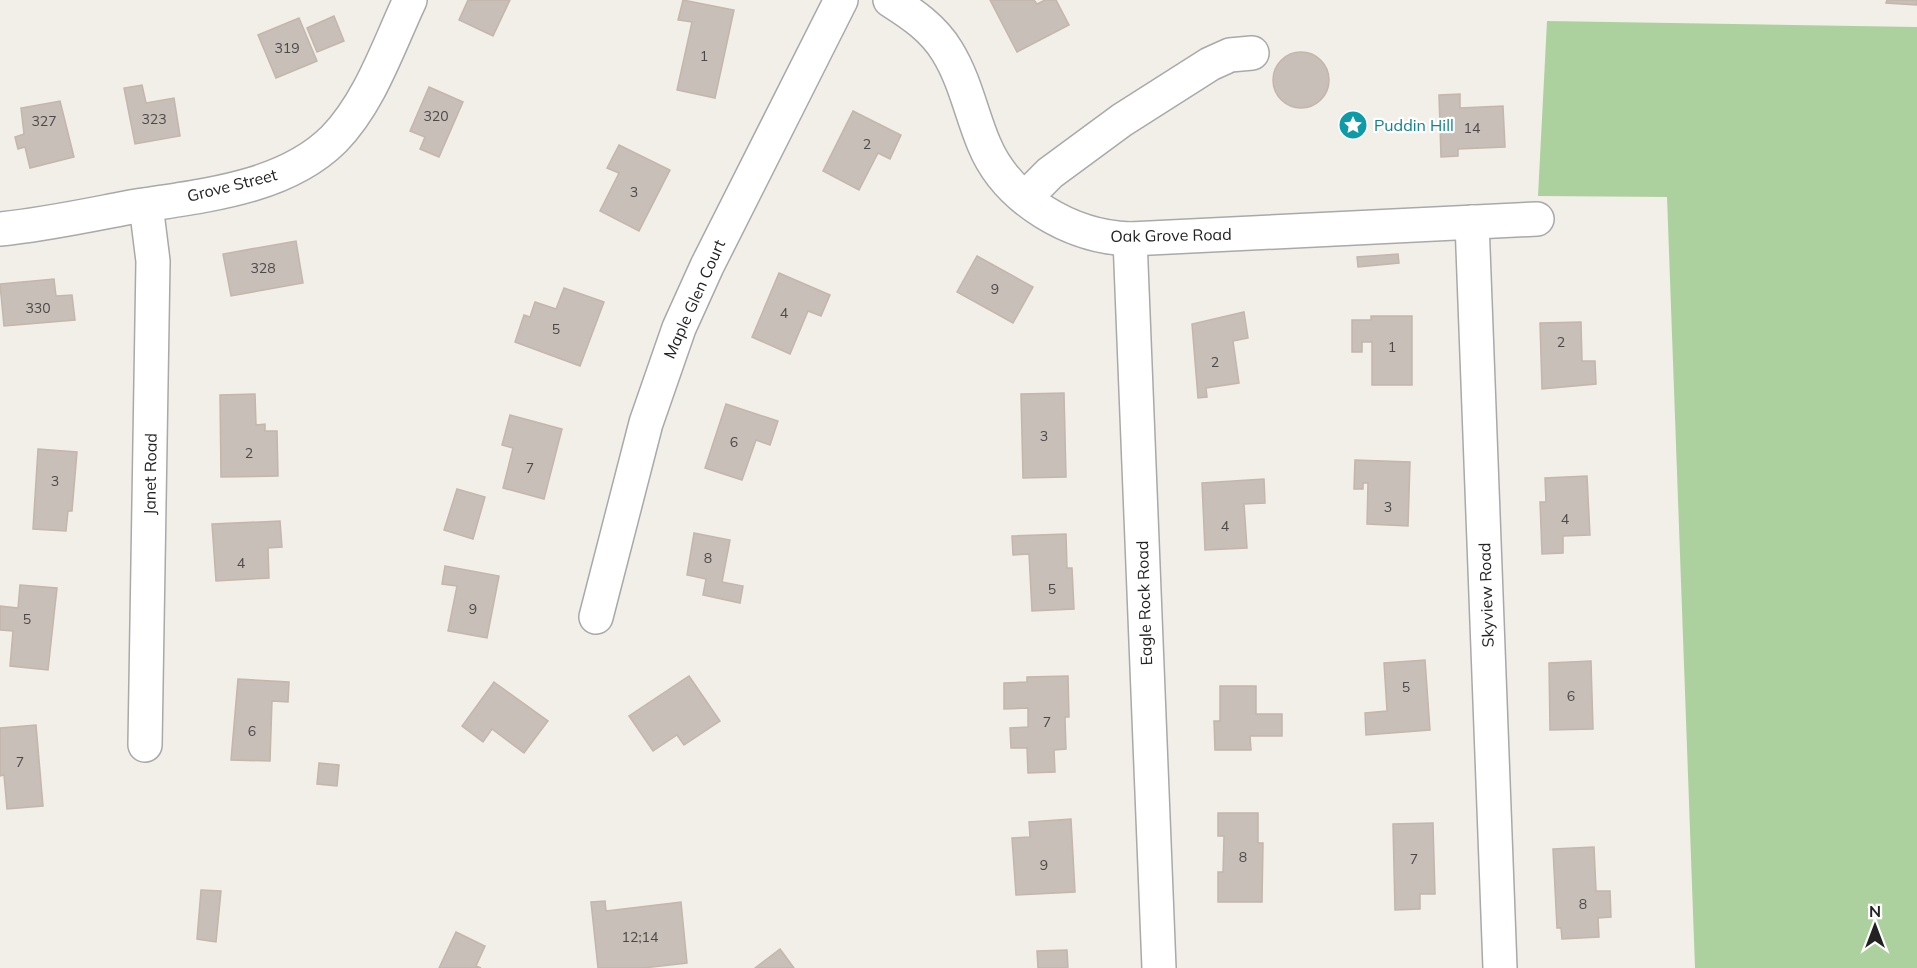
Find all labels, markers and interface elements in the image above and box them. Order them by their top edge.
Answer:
house number: 319 [274,39,300,57]
house number: 1 [700,47,708,65]
house number: 320 [423,107,449,125]
place icon: Puddin Hill [1337,109,1369,141]
house number: 323 [141,110,167,128]
house number: 327 [31,112,57,130]
place label: Puddin Hill [1374,115,1454,135]
house number: 14 [1464,119,1481,137]
house number: 2 [863,135,871,153]
street label: Grove Street [185,164,279,206]
house number: 3 [630,183,638,201]
street label: Oak Grove Road [1110,224,1232,246]
street label: Maple Glen Court [659,236,729,362]
house number: 328 [250,259,276,277]
house number: 9 [991,280,999,298]
house number: 330 [25,299,51,317]
house number: 4 [780,304,789,322]
house number: 5 [552,320,560,338]
house number: 2 [1557,333,1565,351]
house number: 1 [1388,338,1396,356]
house number: 2 [1211,353,1219,371]
house number: 3 [1040,427,1048,445]
street label: Janet Road [139,433,161,515]
house number: 6 [730,433,738,451]
house number: 2 [245,444,253,462]
house number: 7 [526,459,534,477]
house number: 3 [51,472,59,490]
house number: 3 [1384,498,1392,516]
house number: 4 [1561,510,1570,528]
house number: 4 [1221,517,1230,535]
street label: Eagle Rock Road [1132,540,1156,666]
street label: Skyview Road [1474,542,1498,648]
house number: 8 [704,549,712,567]
house number: 4 [237,554,246,572]
house number: 5 [1048,580,1056,598]
house number: 9 [469,600,477,618]
house number: 5 [23,610,31,628]
house number: 5 [1402,678,1410,696]
house number: 6 [1567,687,1575,705]
house number: 7 [1043,713,1051,731]
house number: 6 [248,722,256,740]
house number: 7 [16,753,24,771]
house number: 8 [1239,848,1247,866]
house number: 7 [1410,850,1418,868]
house number: 9 [1040,856,1048,874]
house number: 8 [1579,895,1587,913]
north arrow [1845,896,1905,956]
text: N [1869,901,1881,921]
house number: 12;14 [622,928,659,946]

